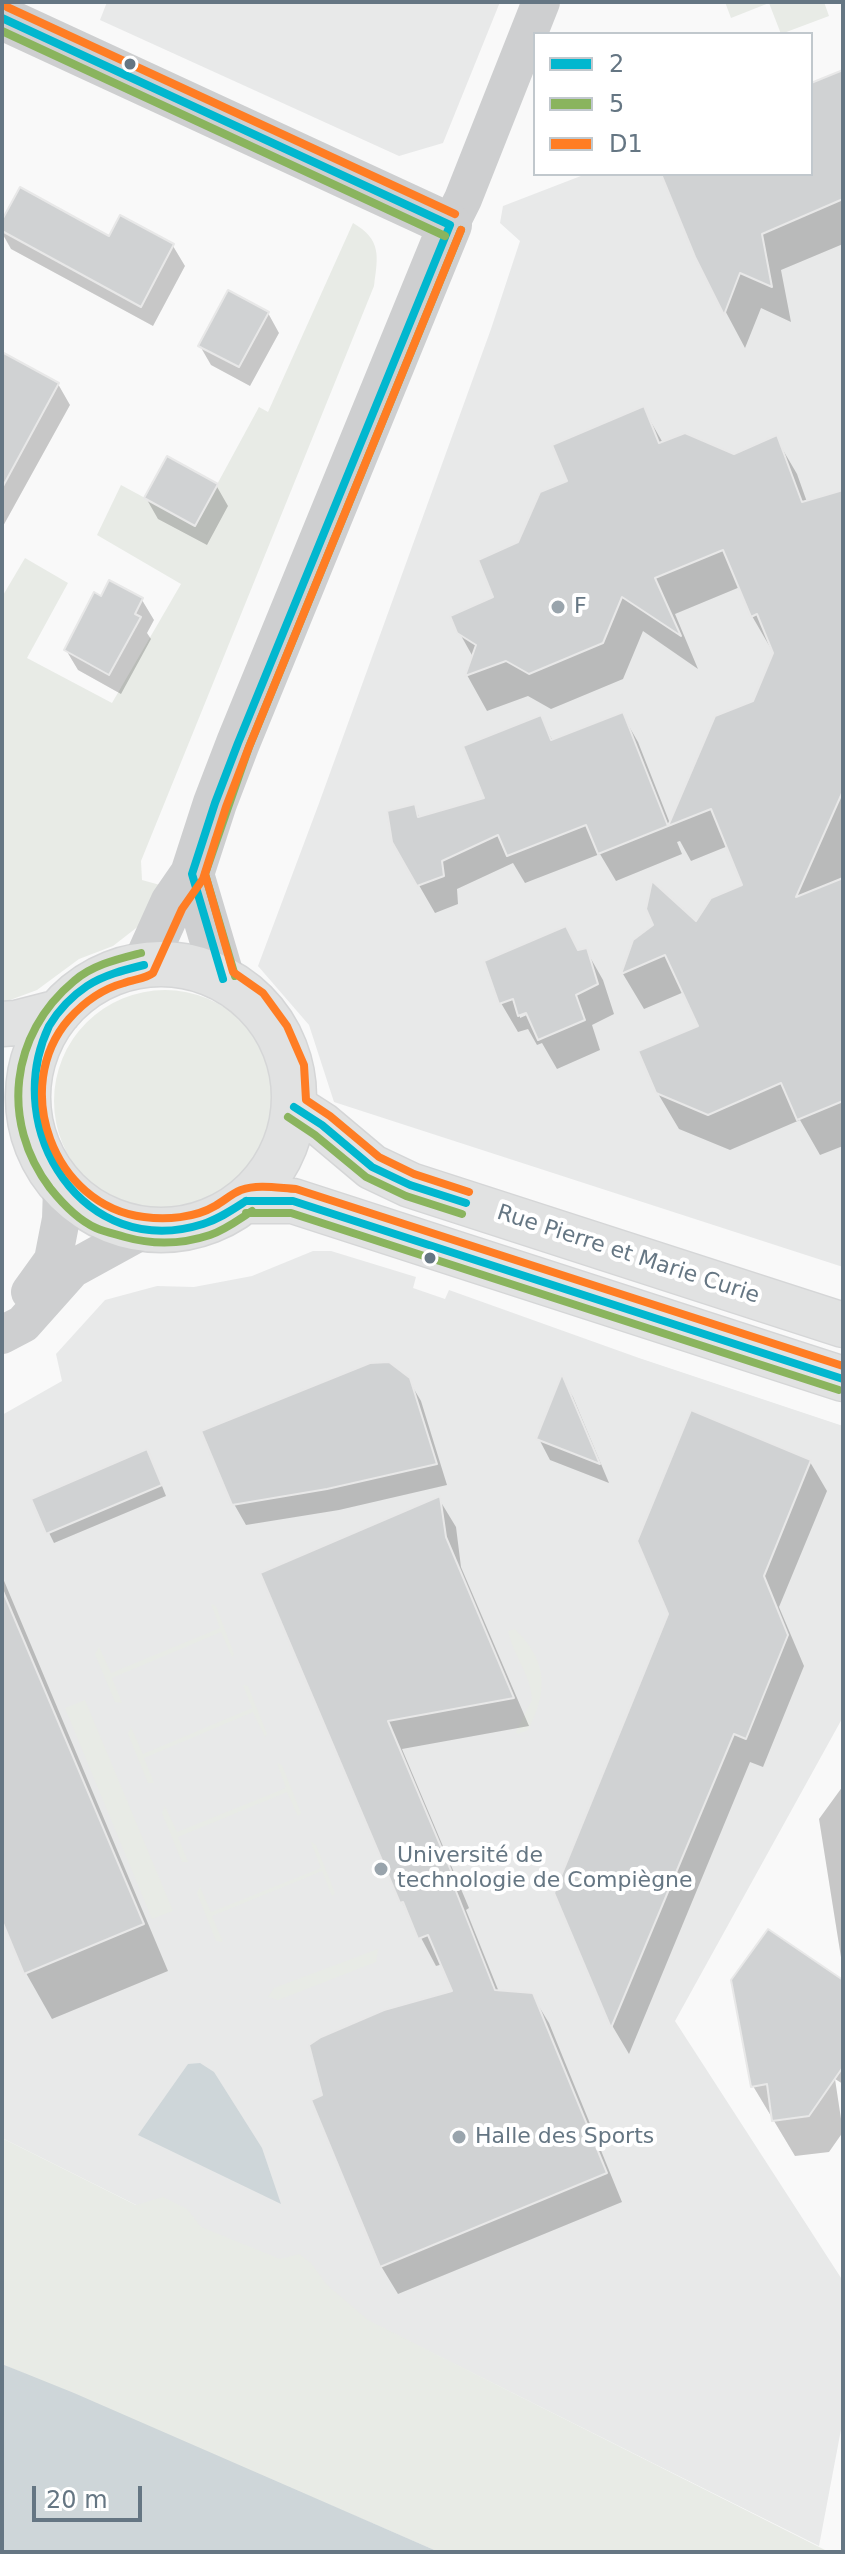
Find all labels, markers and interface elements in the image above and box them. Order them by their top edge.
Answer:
legend [533,32,813,176]
text: 2 [609,50,624,78]
unlabelled marker [122,56,138,72]
text: 5 [609,90,624,118]
text: D1 [609,130,643,158]
place label: F [574,594,587,620]
marker: F [549,598,567,616]
street label: Rue Pierre et Marie Curie [494,1200,762,1310]
unlabelled marker [422,1250,438,1266]
place label: Université de technologie de Compiègne [397,1843,693,1894]
marker: Université de technologie de Compiègne [372,1860,390,1878]
place label: Halle des Sports [475,2124,654,2150]
marker: Halle des Sports [450,2128,468,2146]
scale bar [36,2470,146,2520]
text: 20 m [46,2486,108,2514]

